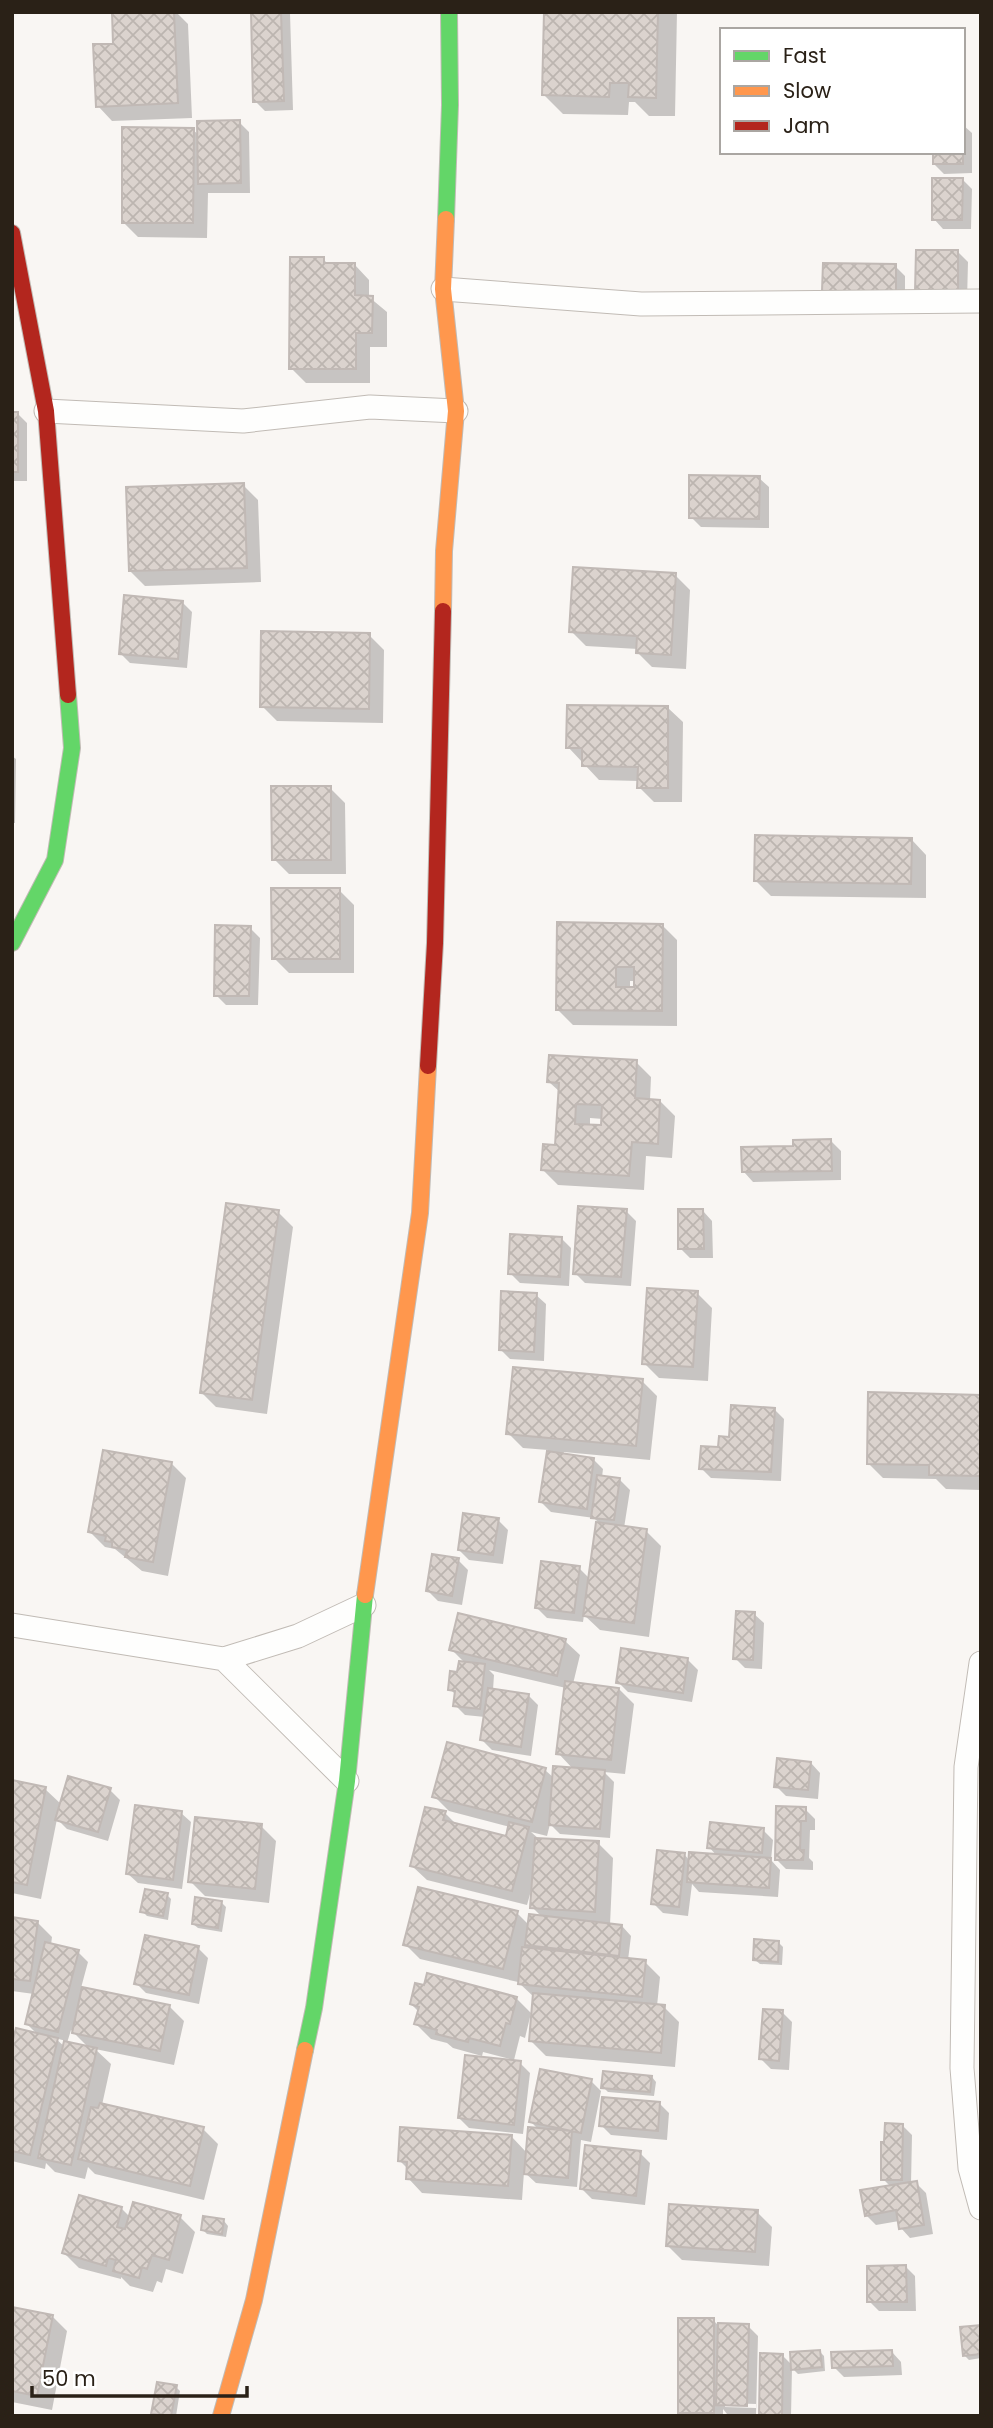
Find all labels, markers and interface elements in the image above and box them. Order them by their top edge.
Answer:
legend [720,28,965,154]
text: Fast [783,41,826,70]
text: Slow [783,76,831,105]
text: Jam [783,111,830,140]
scale bar [32,2354,247,2398]
text: 50 m [42,2364,96,2393]

